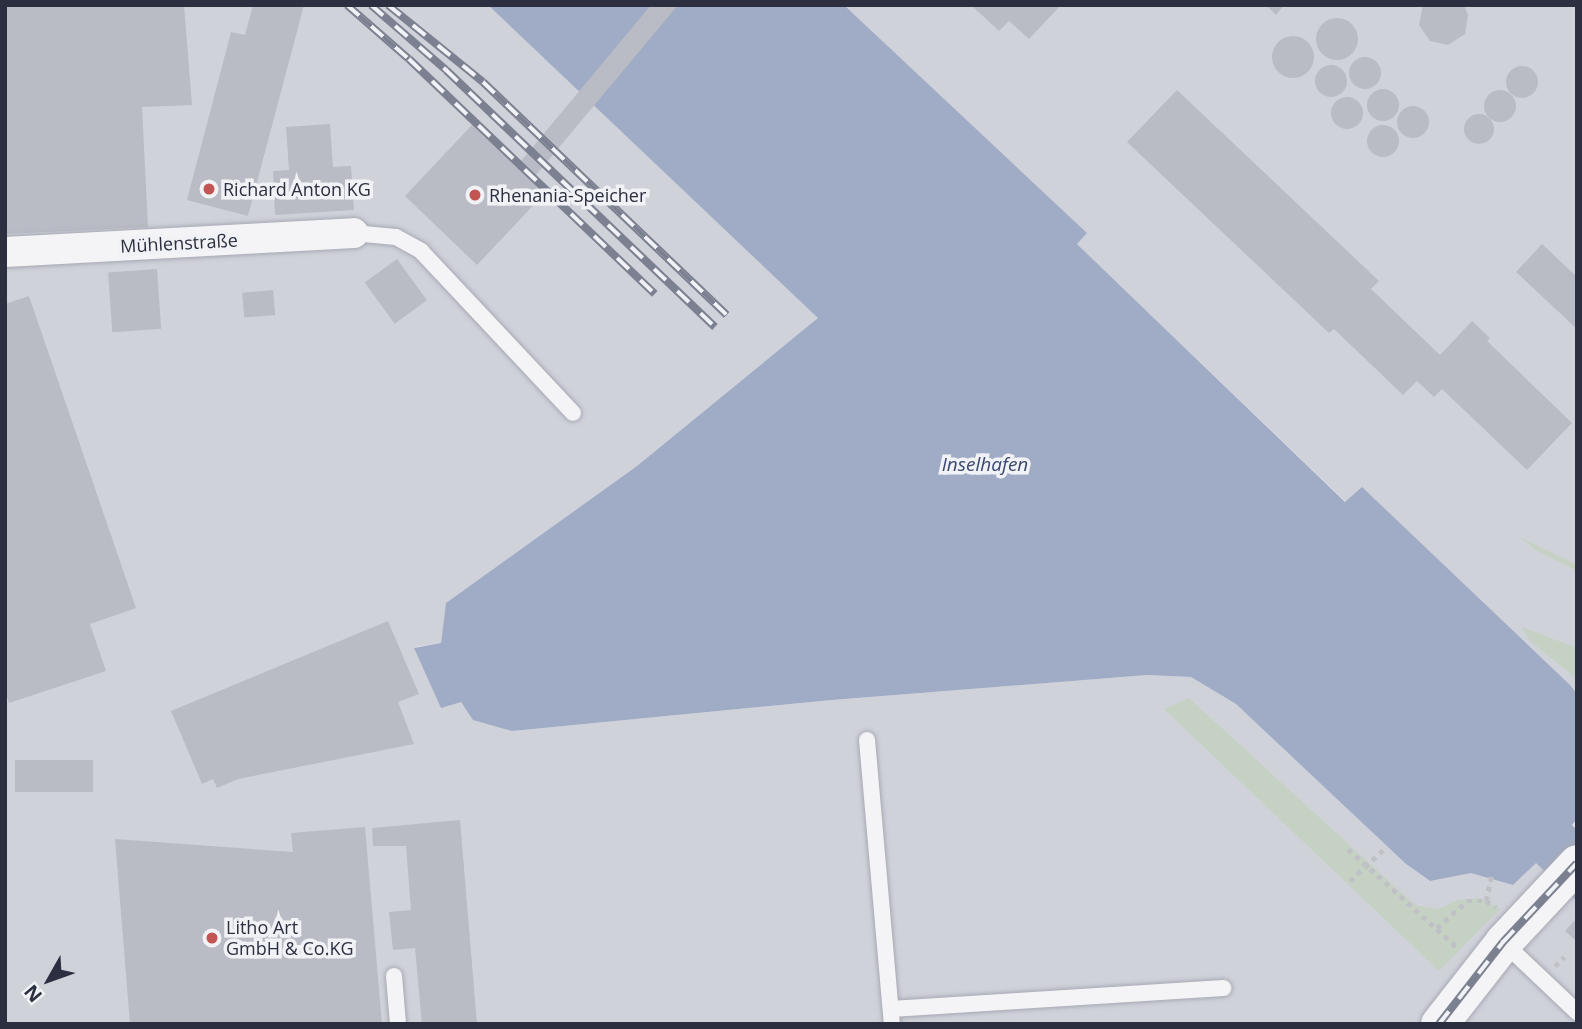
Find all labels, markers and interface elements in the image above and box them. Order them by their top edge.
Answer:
place label: Richard Anton KG [223,178,371,200]
marker: Richard Anton KG [201,181,217,197]
place label: Rhenania-Speicher [489,184,646,206]
marker: Rhenania-Speicher [467,187,483,203]
street label: Mühlenstraße [120,229,238,257]
water label: Inselhafen [942,454,1028,476]
place label: Litho Art GmbH & Co.KG [226,917,354,960]
marker: Litho Art GmbH & Co.KG [204,930,220,946]
north arrow [14,945,84,1015]
text: N [18,979,48,1008]

